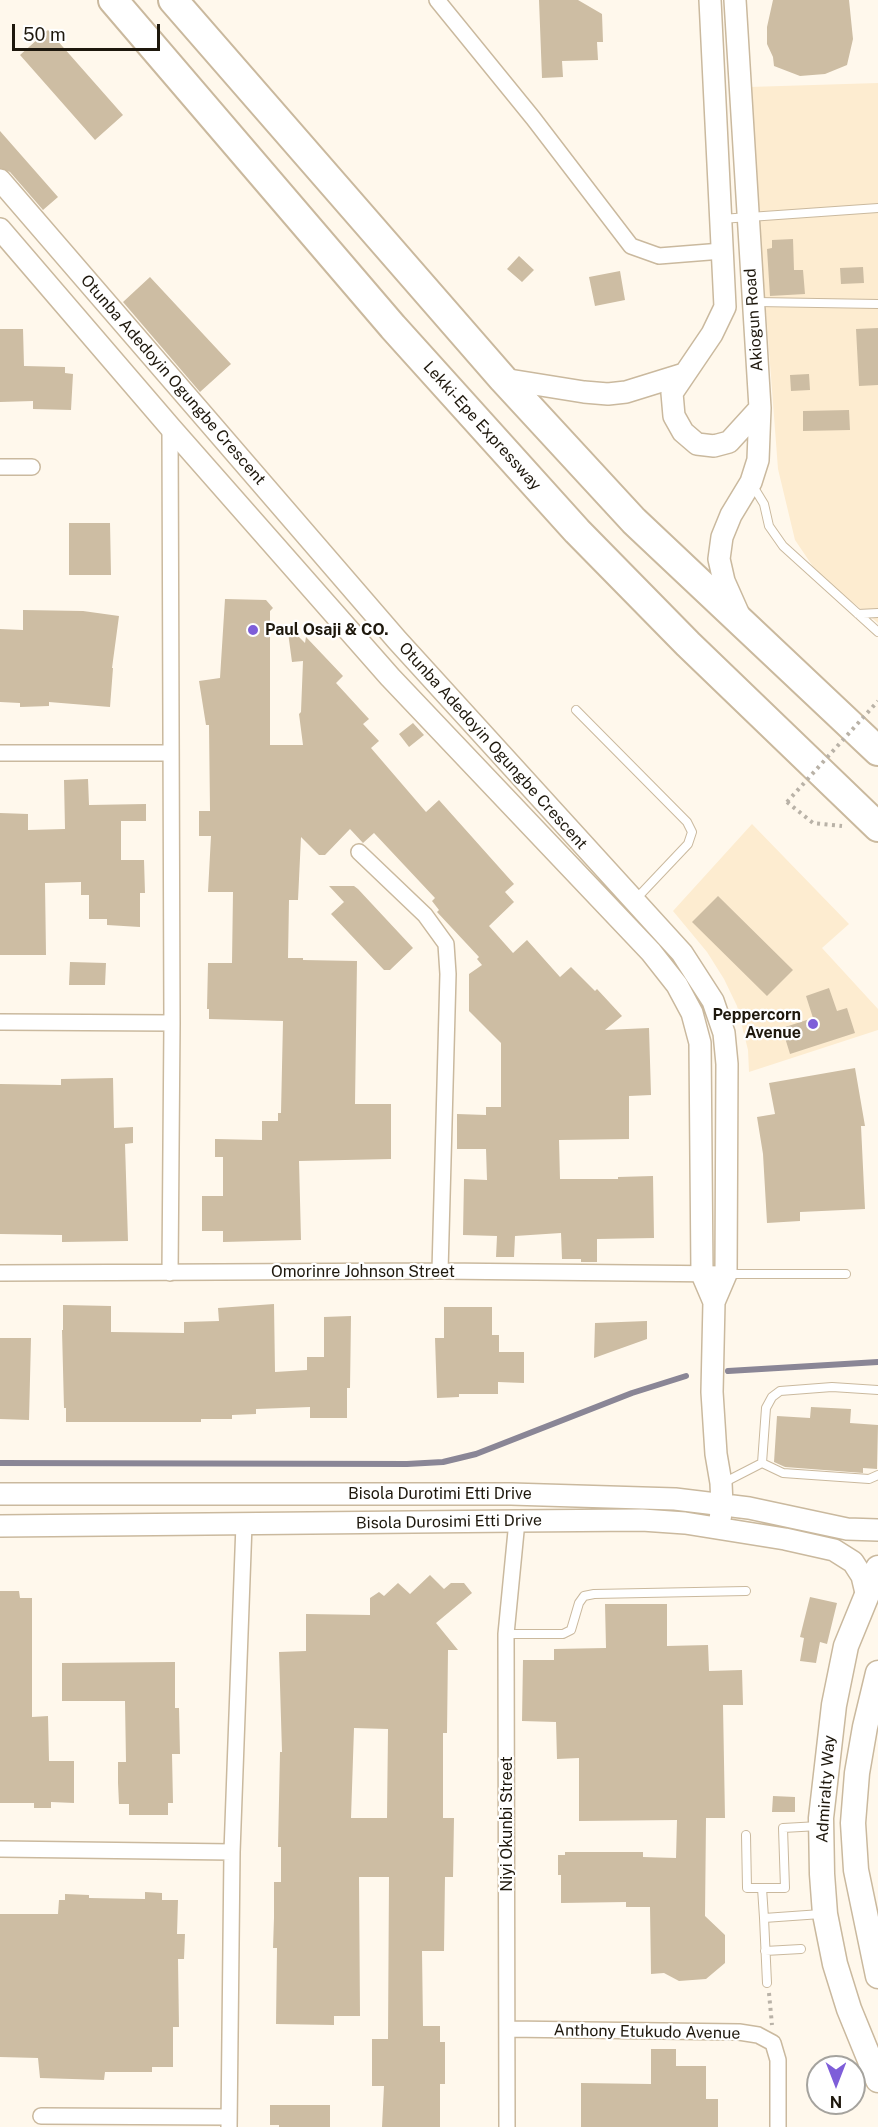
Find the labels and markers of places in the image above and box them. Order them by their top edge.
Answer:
place label: Paul Osaji & CO. [265,620,388,640]
marker: Paul Osaji & CO. [246,623,260,637]
place label: Peppercorn Avenue [712,1005,801,1043]
marker: Peppercorn Avenue [806,1017,820,1031]

